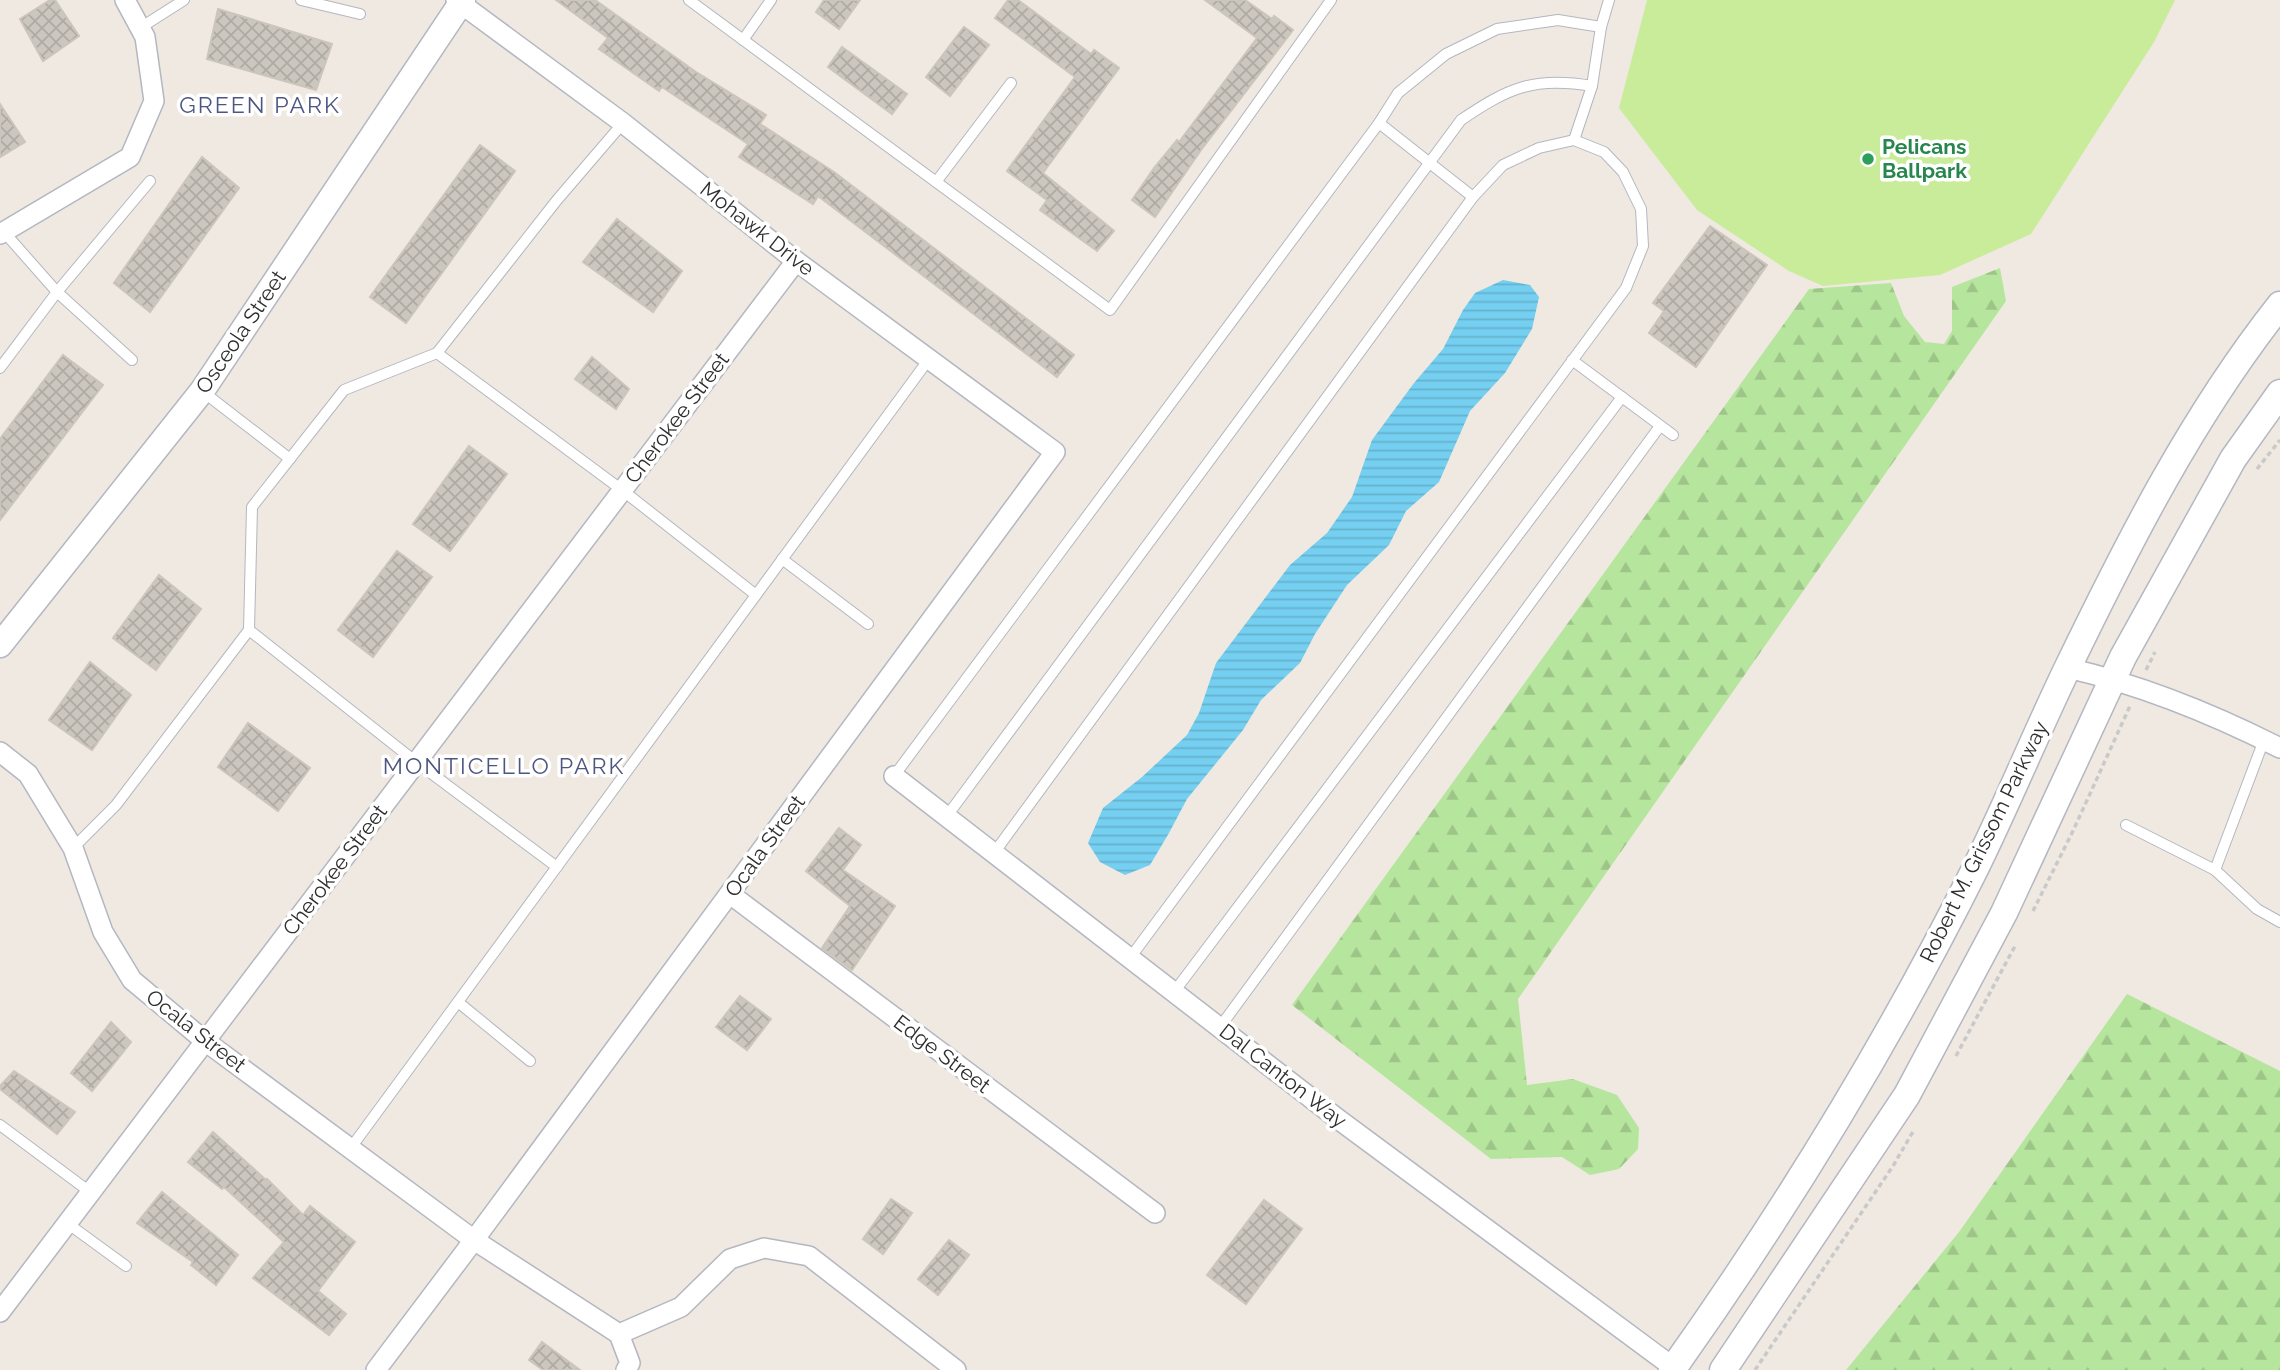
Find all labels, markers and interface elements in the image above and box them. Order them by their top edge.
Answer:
district label: GREEN PARK [179,91,341,118]
place label: Pelicans Ballpark [1882,134,1967,183]
marker: Pelicans Ballpark [1860,151,1876,167]
street label: Mohawk Drive [695,176,819,281]
street label: Osceola Street [190,265,291,398]
street label: Cherokee Street [619,347,734,488]
street label: Robert M. Grissom Parkway [1914,717,2053,966]
district label: MONTICELLO PARK [383,752,625,779]
street label: Ocala Street [719,790,810,901]
street label: Cherokee Street [277,799,392,940]
street label: Ocala Street [142,984,251,1077]
street label: Edge Street [889,1009,996,1098]
street label: Dal Canton Way [1215,1018,1352,1133]

